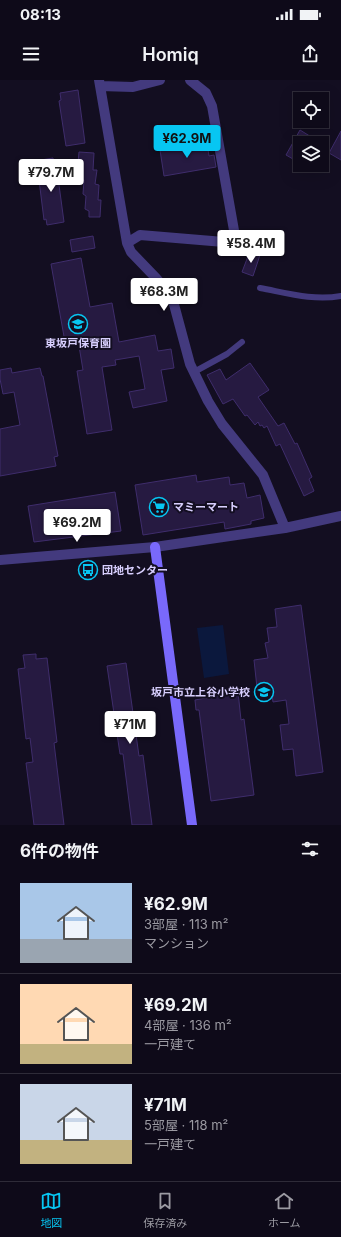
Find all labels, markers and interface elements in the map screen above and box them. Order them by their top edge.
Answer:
text: 08:13 [20,5,61,24]
icon: menu [20,43,42,65]
icon: share [299,43,321,65]
text: Homiq [142,44,199,65]
map controls [293,92,329,172]
button: locate [293,92,329,128]
pin: ¥62.9M [154,125,220,159]
text: ¥62.9M [163,130,211,146]
button: layers [293,136,329,172]
pin: ¥79.7M [18,159,84,193]
text: ¥79.7M [28,164,74,180]
pin: ¥58.4M [218,230,284,264]
text: ¥58.4M [226,235,276,251]
pin: ¥68.3M [131,278,197,312]
text: ¥68.3M [140,283,188,299]
school or university icon: 東坂戸保育園 [67,313,89,335]
place label: 東坂戸保育園 [45,336,111,350]
supermarket icon: マミーマート [148,496,170,518]
place label: マミーマート [173,500,239,514]
pin: ¥69.2M [44,509,110,543]
text: ¥69.2M [53,514,101,530]
bus stop icon: 団地センター [77,559,99,581]
place label: 団地センター [102,563,168,577]
school or university icon: 坂戸市立上谷小学校 [253,681,275,703]
place label: 坂戸市立上谷小学校 [151,685,250,699]
pin: ¥71M [106,711,154,745]
text: ¥71M [114,716,146,732]
icon: filters [299,838,321,860]
text: 6件の物件 [20,841,99,861]
text: ¥62.9M [144,894,208,914]
icon: home [52,899,100,947]
text: 3部屋 · 113 m² [144,916,228,932]
text: マンション [144,935,209,951]
text: ¥69.2M [144,995,208,1015]
icon: home [52,1000,100,1048]
text: 4部屋 · 136 m² [144,1017,232,1033]
text: 一戸建て [144,1036,196,1052]
text: ¥71M [144,1095,187,1115]
icon: home [52,1100,100,1148]
text: 5部屋 · 118 m² [144,1117,228,1133]
text: 一戸建て [144,1136,196,1152]
tab: 地図 [40,1190,62,1230]
tab: 保存済み [143,1190,187,1230]
tab: ホーム [268,1190,301,1230]

